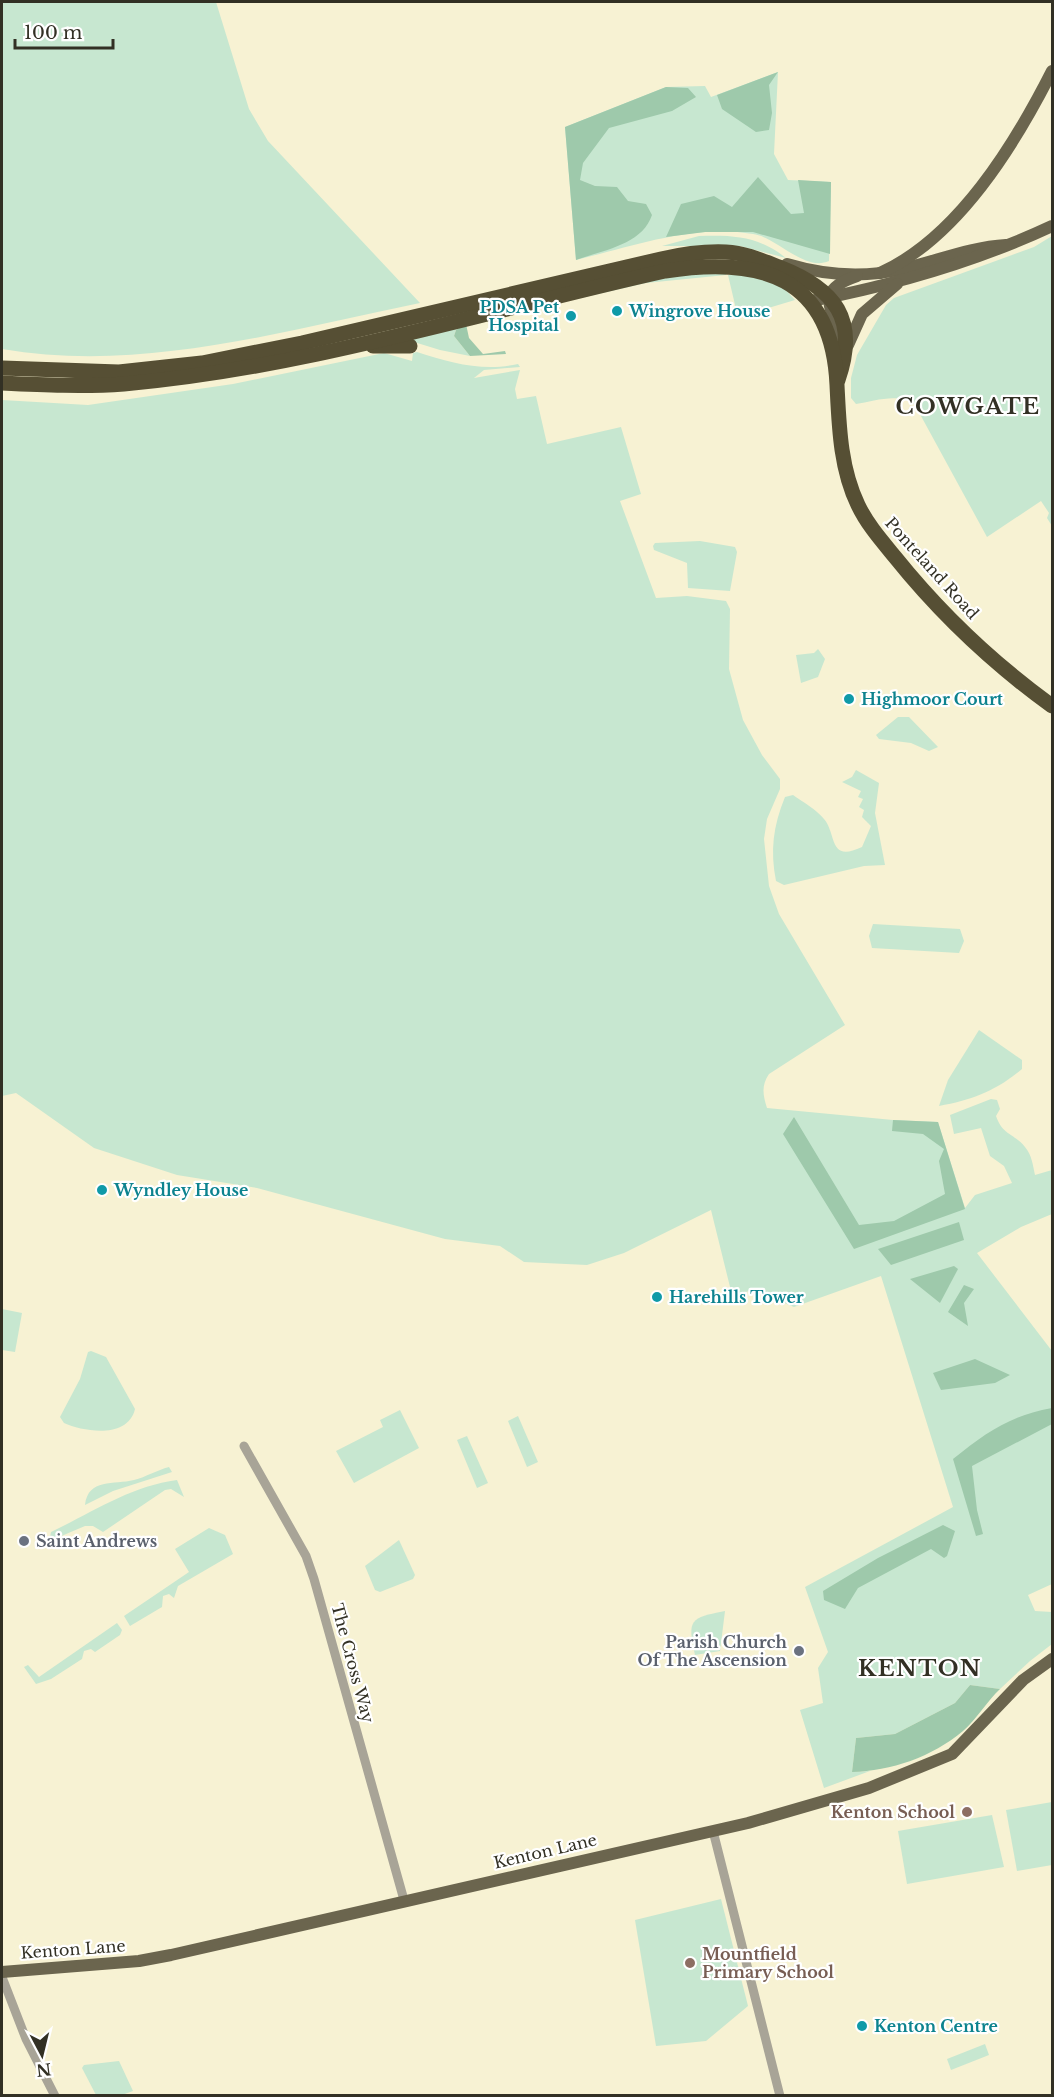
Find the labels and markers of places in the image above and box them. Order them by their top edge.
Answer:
place label: PDSA Pet Hospital [479,297,560,335]
place label: Wingrove House [628,301,770,321]
marker: Wingrove House [610,304,624,318]
marker: PDSA Pet Hospital [564,309,578,323]
place label: Highmoor Court [861,689,1004,709]
marker: Highmoor Court [842,692,856,706]
place label: Wyndley House [113,1180,248,1200]
marker: Wyndley House [95,1183,109,1197]
place label: Harehills Tower [669,1287,804,1307]
marker: Harehills Tower [650,1290,664,1304]
place label: Saint Andrews [36,1531,157,1551]
marker: Saint Andrews [17,1534,31,1548]
place label: Parish Church Of The Ascension [638,1632,788,1670]
marker: Parish Church Of The Ascension [792,1644,806,1658]
place label: Kenton School [831,1802,955,1822]
marker: Kenton School [960,1805,974,1819]
place label: Mountfield Primary School [702,1944,834,1982]
marker: Mountfield Primary School [683,1956,697,1970]
place label: Kenton Centre [874,2016,998,2036]
marker: Kenton Centre [855,2019,869,2033]

